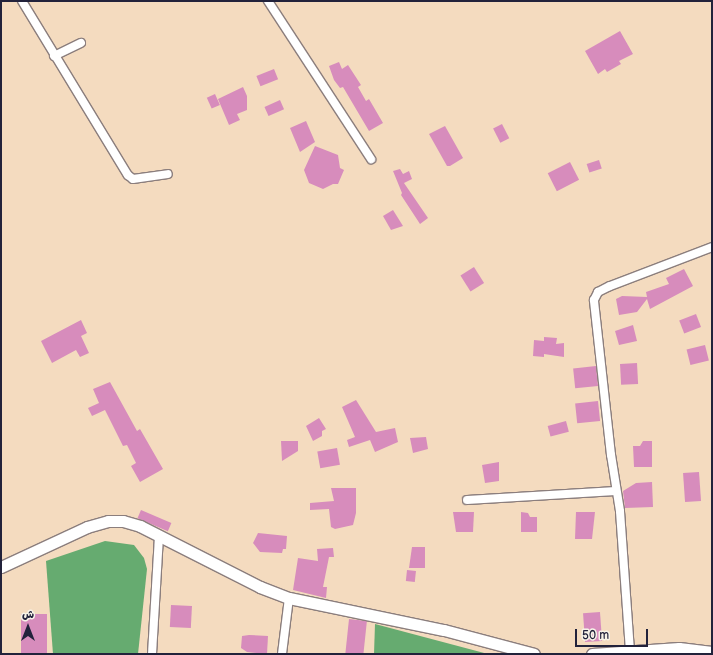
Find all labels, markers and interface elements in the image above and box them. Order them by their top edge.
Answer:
north arrow [8,607,48,647]
text: ش [22,608,34,621]
scale bar [577,621,650,647]
text: 50 m [582,628,609,643]

